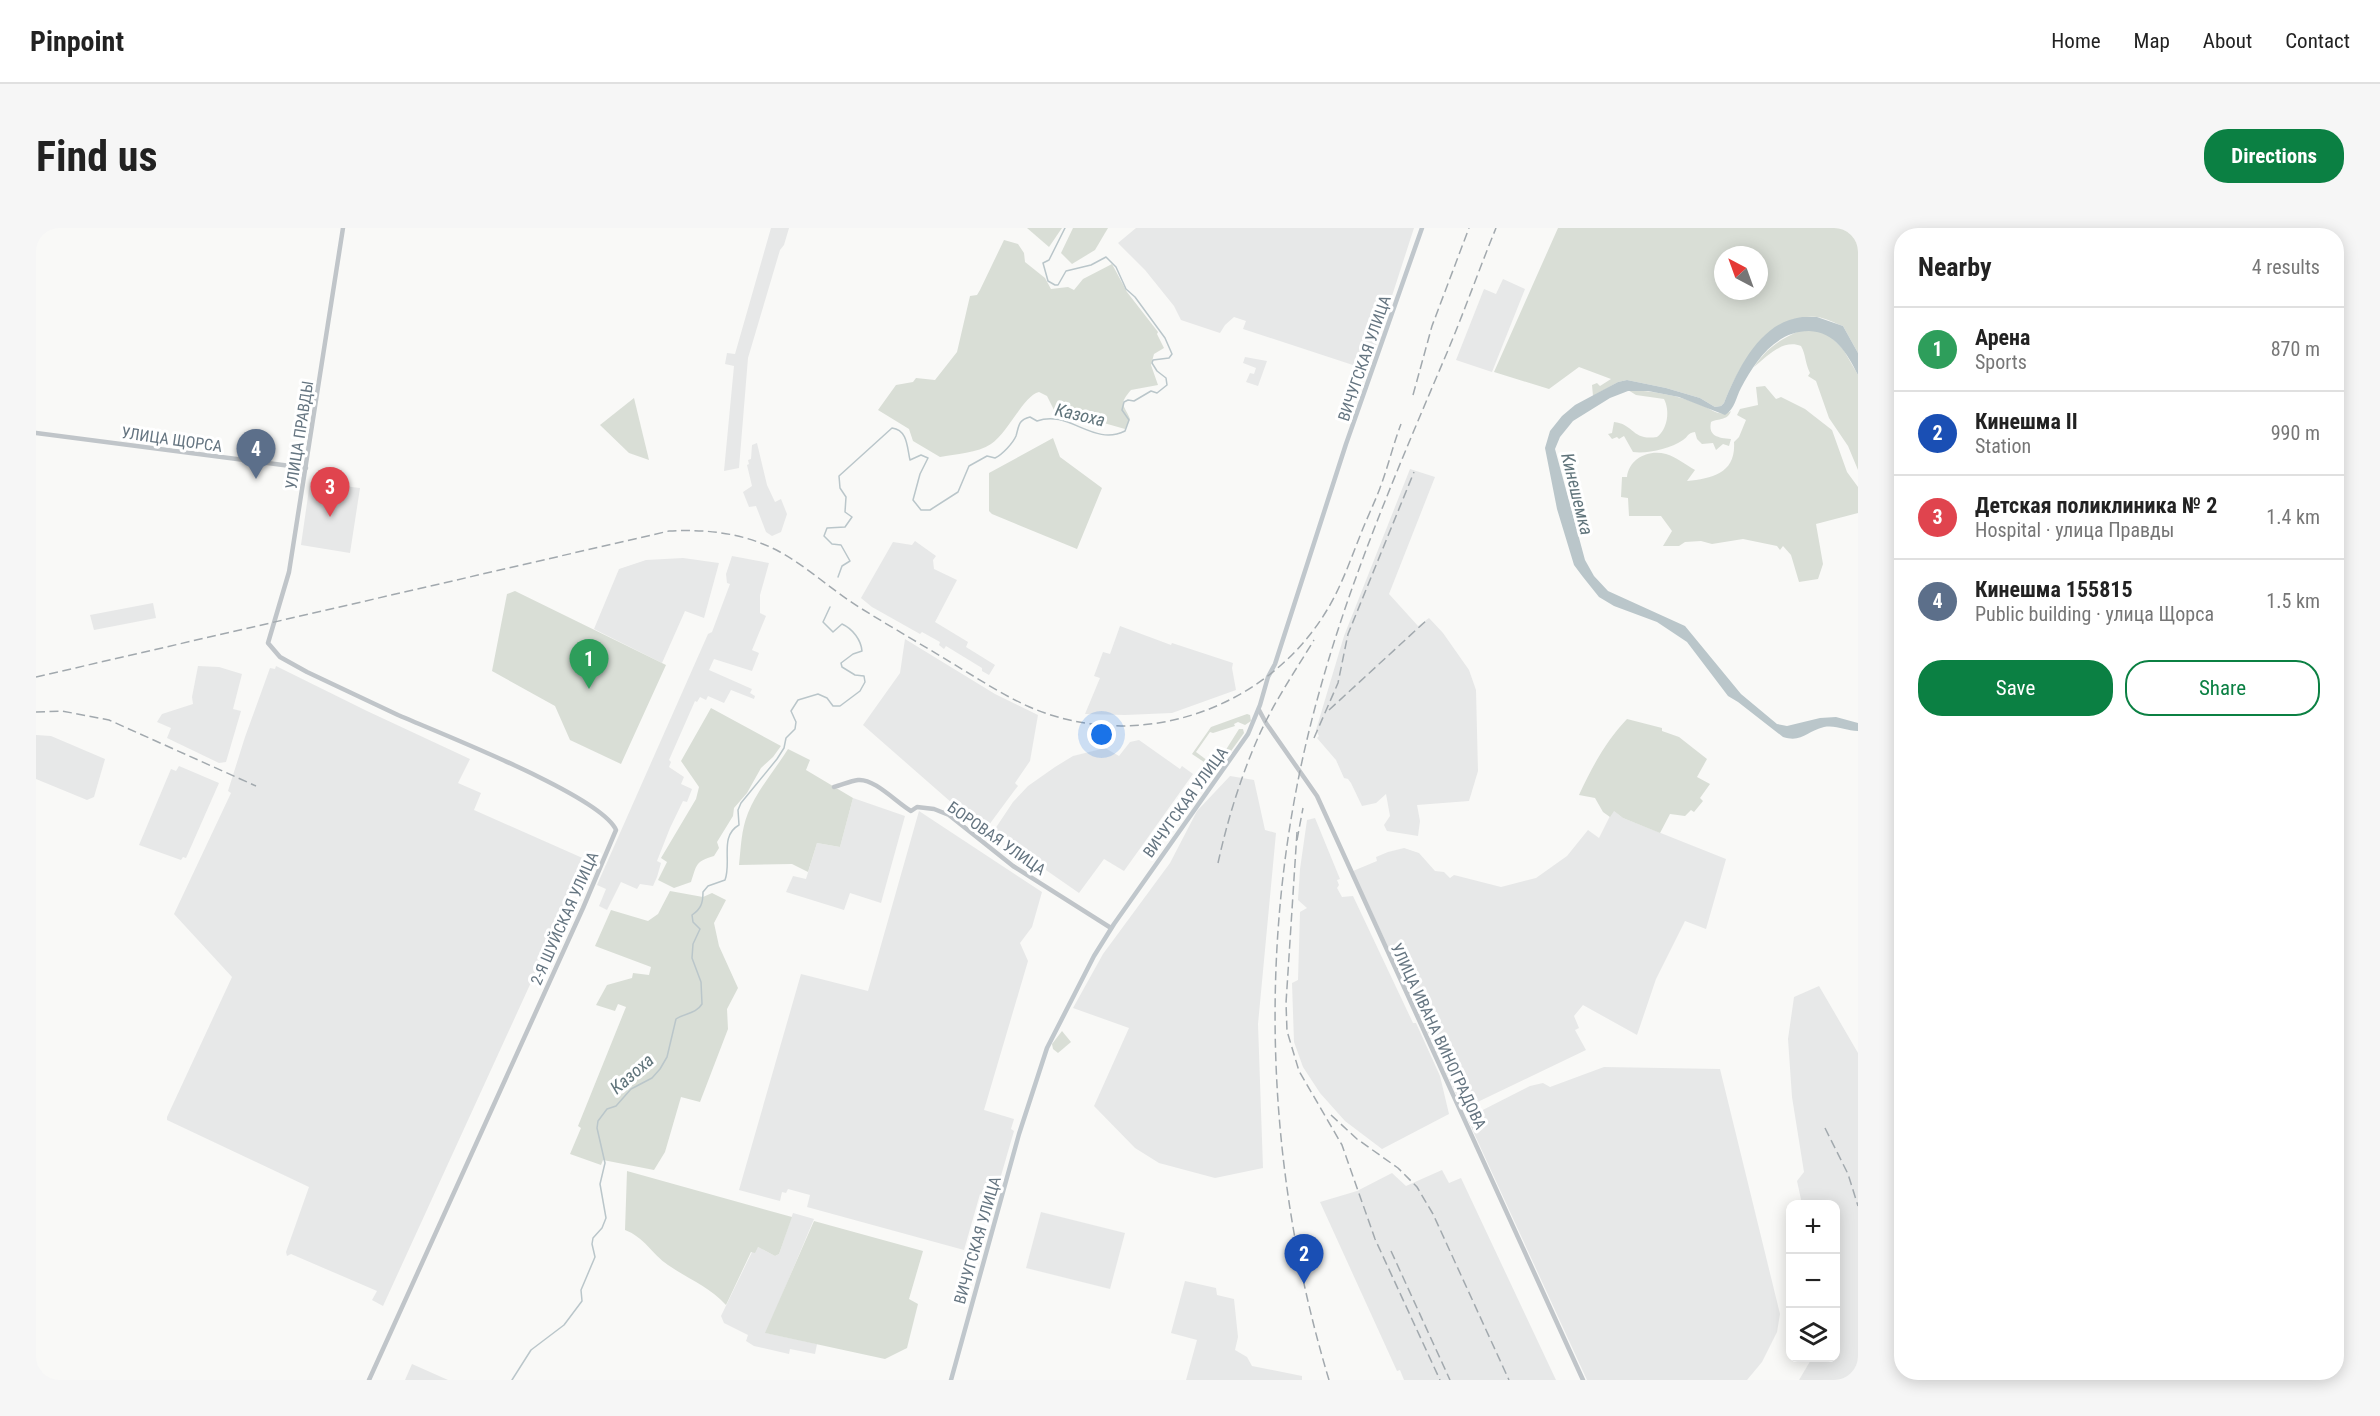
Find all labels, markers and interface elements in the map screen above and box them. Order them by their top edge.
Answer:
text: Pinpoint [30,25,124,58]
text: Home [2051,29,2101,53]
text: Map [2134,29,2170,53]
text: About [2203,29,2252,53]
text: Contact [2285,29,2350,53]
button: Directions [2204,129,2344,183]
text: Find us [36,132,157,181]
north arrow [1714,246,1768,300]
text: Nearby [1918,252,1992,282]
text: 4 results [2252,255,2320,279]
street label: ВИЧУГСКАЯ УЛИЦА [1334,293,1395,424]
text: Арена [1975,325,2030,350]
text: 1 [1932,337,1943,361]
text: 870 m [2271,337,2320,361]
text: Sports [1975,350,2027,374]
street label: УЛИЦА ПРАВДЫ [282,379,317,491]
water label: Казоха [1053,399,1107,430]
text: Кинешма II [1975,409,2078,434]
text: 2 [1932,421,1943,445]
text: 990 m [2271,421,2320,445]
street label: УЛИЦА ЩОРСА [120,423,224,456]
pin: 4 [236,430,276,479]
text: Station [1975,434,2031,458]
water label: Кинешемка [1557,451,1598,537]
pin: 3 [310,468,350,517]
text: Детская поликлиника № 2 [1975,493,2217,518]
text: 3 [1932,505,1943,529]
text: 1.4 km [2266,505,2320,529]
text: Hospital · улица Правды [1975,518,2174,542]
text: Кинешма 155815 [1975,577,2133,602]
text: 4 [1932,589,1943,613]
text: 1.5 km [2266,589,2320,613]
text: Public building · улица Щорса [1975,602,2214,626]
pin: 1 [570,640,608,689]
button: Save [1918,660,2113,716]
button: Share [2125,660,2320,716]
your location [1087,720,1116,749]
street label: ВИЧУГСКАЯ УЛИЦА [1139,743,1232,861]
street label: БОРОВАЯ УЛИЦА [944,798,1049,879]
street label: 2-Я ШУЙСКАЯ УЛИЦА [527,849,602,988]
street label: УЛИЦА ИВАНА ВИНОГРАДОВА [1387,940,1490,1132]
water label: Казоха [606,1049,658,1098]
street label: ВИЧУГСКАЯ УЛИЦА [950,1174,1005,1306]
map controls [1786,1200,1840,1362]
button: + [1786,1200,1840,1254]
pin: 2 [1284,1234,1324,1284]
button: − [1786,1254,1840,1308]
button: layers [1786,1308,1840,1362]

